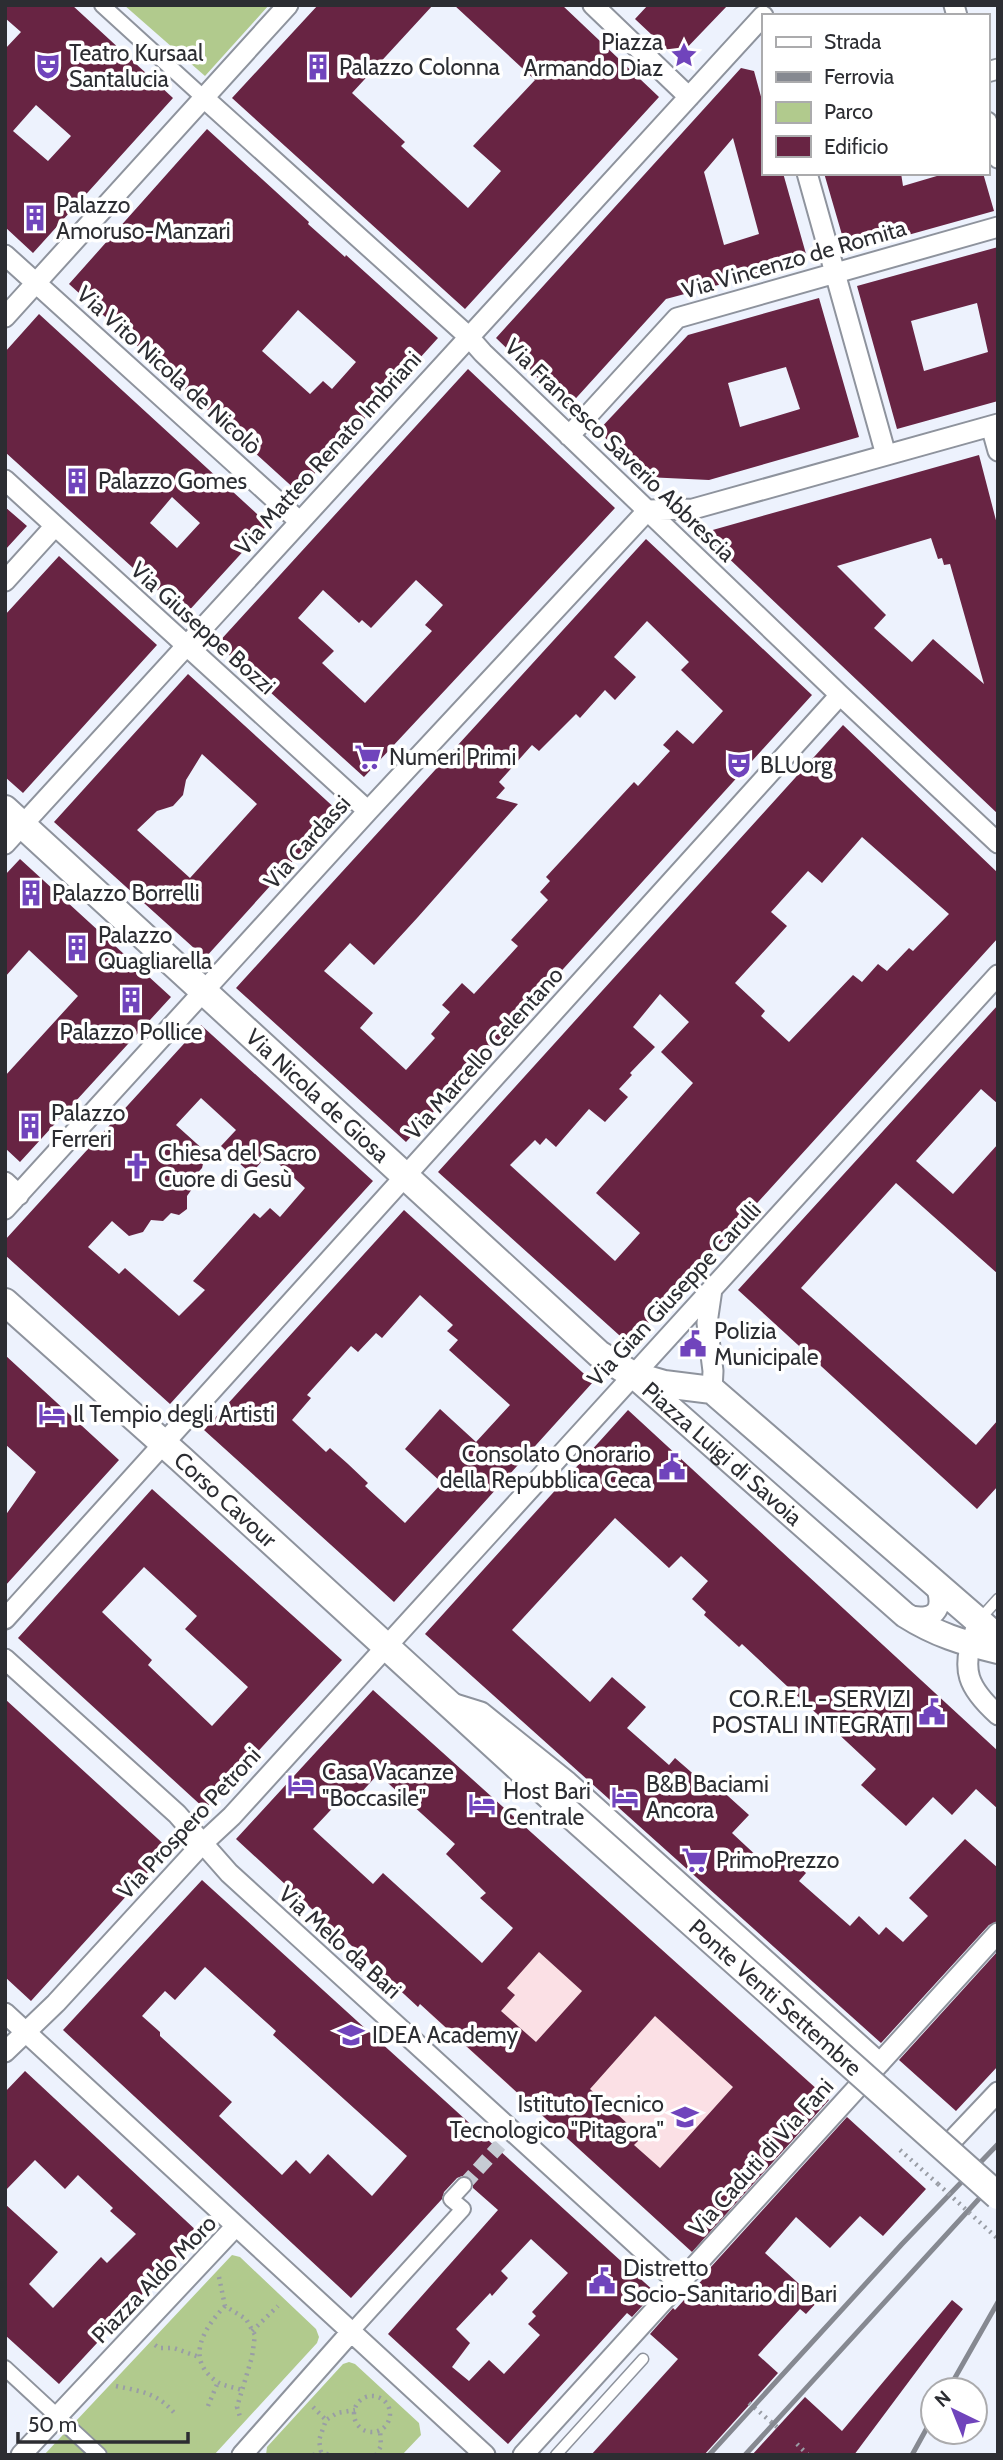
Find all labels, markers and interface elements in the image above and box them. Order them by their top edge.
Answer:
legend [762,14,989,175]
place label: Piazza Armando Diaz [524,28,663,82]
text: Strada [824,29,881,54]
place label: Teatro Kursaal Santalucia [69,39,204,93]
place icon: Piazza Armando Diaz [669,40,699,70]
theatre icon: Teatro Kursaal Santalucia [33,51,63,81]
building icon: Palazzo Colonna [303,52,333,82]
place label: Palazzo Colonna [339,53,500,81]
text: Ferrovia [824,64,894,89]
text: Parco [824,99,873,124]
text: Edificio [824,134,888,159]
place label: Palazzo Amoruso-Manzari [56,191,231,245]
building icon: Palazzo Amoruso-Manzari [20,203,50,233]
street label: Via Vincenzo de Romita [679,214,909,304]
street label: Via Vito Nicola de Nicolò [71,280,267,460]
street label: Via Francesco Saverio Abbrescia [499,333,741,567]
street label: Via Matteo Renato Imbriani [229,345,427,561]
building icon: Palazzo Gomes [62,466,92,496]
place label: Palazzo Gomes [98,467,247,495]
street label: Via Giuseppe Bozzi [125,556,281,700]
supermarket icon: Numeri Primi [353,742,383,772]
place label: Numeri Primi [389,743,516,771]
theatre icon: BLUorg [724,750,754,780]
place label: BLUorg [760,751,833,779]
street label: Via Cardassi [258,790,356,894]
building icon: Palazzo Borrelli [16,878,46,908]
place label: Palazzo Borrelli [52,879,200,907]
place label: Palazzo Quagliarella [98,921,212,975]
building icon: Palazzo Quagliarella [62,933,92,963]
street label: Via Marcello Celentano [399,961,569,1145]
building icon: Palazzo Pollice [116,985,146,1015]
place label: Palazzo Pollice [60,1018,203,1046]
street label: Via Nicola de Giosa [240,1023,395,1168]
place label: Palazzo Ferreri [51,1099,125,1153]
building icon: Palazzo Ferreri [15,1111,45,1141]
place label: Chiesa del Sacro Cuore di Gesù [158,1139,317,1193]
church icon: Chiesa del Sacro Cuore di Gesù [122,1151,152,1181]
street label: Via Gian Giuseppe Carulli [581,1196,767,1392]
place label: Polizia Municipale [714,1317,819,1371]
public building icon: Polizia Municipale [678,1329,708,1359]
street label: Piazza Luigi di Savoia [637,1376,808,1532]
hotel icon: Il Tempio degli Artisti [37,1399,67,1429]
place label: Il Tempio degli Artisti [73,1400,275,1428]
place label: Consolato Onorario della Repubblica Ceca [440,1440,651,1494]
street label: Corso Cavour [168,1446,283,1554]
public building icon: Consolato Onorario della Repubblica Ceca [657,1452,687,1482]
place label: CO.R.E.L - SERVIZI POSTALI INTEGRATI [712,1685,911,1739]
public building icon: CO.R.E.L - SERVIZI POSTALI INTEGRATI [917,1697,947,1727]
street label: Via Prospero Petroni [111,1741,267,1905]
place label: Casa Vacanze "Boccasile" [322,1758,454,1812]
hotel icon: Casa Vacanze "Boccasile" [286,1770,316,1800]
place label: B&B Baciami Ancora [646,1770,769,1824]
place label: Host Bari Centrale [503,1777,591,1831]
hotel icon: B&B Baciami Ancora [610,1782,640,1812]
hotel icon: Host Bari Centrale [467,1789,497,1819]
supermarket icon: PrimoPrezzo [680,1845,710,1875]
place label: PrimoPrezzo [716,1846,839,1874]
street label: Via Melo da Bari [273,1880,407,2004]
street label: Ponte Venti Settembre [683,1913,868,2082]
school or university icon: IDEA Academy [336,2020,366,2050]
place label: IDEA Academy [372,2021,518,2049]
street label: Via Caduti di Via Fani [683,2072,839,2242]
place label: Istituto Tecnico Tecnologico "Pitagora" [450,2090,664,2144]
school or university icon: Istituto Tecnico Tecnologico "Pitagora" [670,2102,700,2132]
street label: Piazza Aldo Moro [86,2209,222,2349]
place label: Distretto Socio-Sanitario di Bari [623,2254,837,2308]
public building icon: Distretto Socio-Sanitario di Bari [587,2266,617,2296]
north arrow [919,2376,989,2446]
text: N [930,2386,956,2412]
scale bar [18,2400,187,2444]
text: 50 m [28,2412,77,2437]

